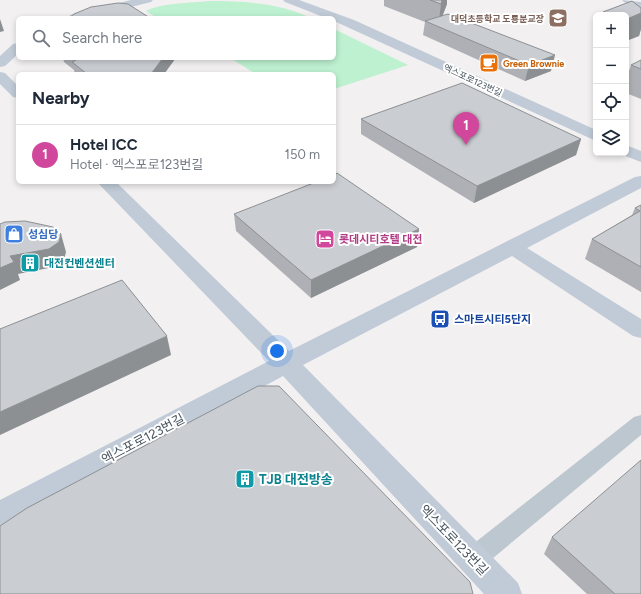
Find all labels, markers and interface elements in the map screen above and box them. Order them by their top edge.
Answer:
school or university icon: 대덕초등학교 도룡분교장 [547,7,569,29]
map controls [593,12,629,156]
button: + [593,12,629,48]
place label: 대덕초등학교 도룡분교장 [451,13,544,24]
search box [16,16,336,60]
icon: search [30,27,52,49]
text: Search here [62,29,142,47]
button: − [593,48,629,84]
cafe icon: Green Brownie [478,52,500,74]
place label: Green Brownie [503,58,564,69]
street label: 엑스포로123번길 [442,62,504,98]
button: locate [593,84,629,120]
text: Nearby [32,88,90,108]
pin: 1 [453,112,479,145]
button: layers [593,120,629,156]
text: Hotel ICC [70,136,138,154]
text: 1 [42,147,48,162]
text: 150 m [285,147,320,162]
text: Hotel · 엑스포로123번길 [70,157,203,172]
shop icon: 성심당 [3,223,25,245]
place label: 성심당 [28,228,58,241]
hotel icon: 롯데시티호텔 대전 [314,228,336,250]
place label: 롯데시티호텔 대전 [339,233,423,246]
building icon: 대전컨벤션센터 [19,252,41,274]
place label: 대전컨벤션센터 [44,257,115,270]
bus stop icon: 스마트시티5단지 [429,308,451,330]
place label: 스마트시티5단지 [454,313,531,326]
your location [267,341,287,361]
street label: 엑스포로123번길 [99,411,187,467]
building icon: TJB 대전방송 [234,468,256,490]
place label: TJB 대전방송 [259,472,333,487]
street label: 엑스포로123번길 [417,502,491,578]

